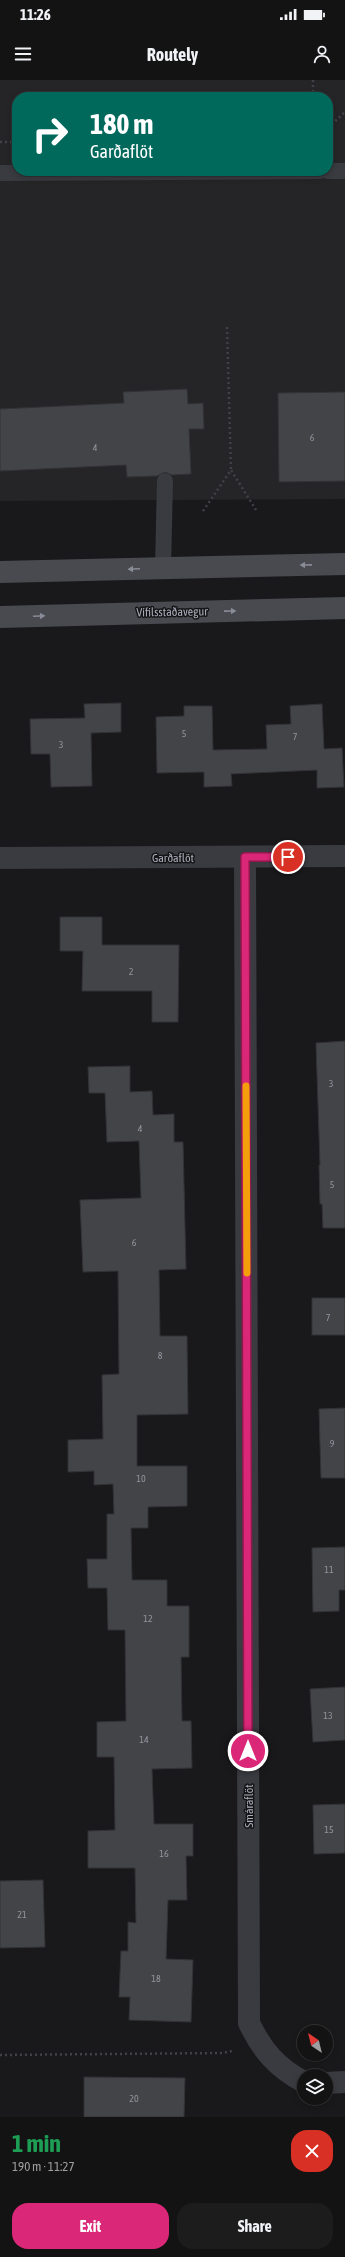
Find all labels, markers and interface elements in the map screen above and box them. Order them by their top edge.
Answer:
text: 11:26 [20,6,51,23]
icon: menu [12,43,34,65]
icon: person [311,43,333,65]
text: Routely [147,44,198,65]
icon: right [24,108,76,160]
text: 180 m [90,108,153,140]
text: Garðaflöt [90,141,153,162]
house number: 6 [310,432,315,443]
house number: 4 [93,442,98,453]
one-way arrow [299,562,312,568]
one-way arrow [127,566,140,572]
street label: Vífilsstaðavegur [136,604,208,620]
one-way arrow [224,607,236,614]
one-way arrow [33,612,45,619]
house number: 5 [182,728,187,739]
house number: 7 [293,731,298,742]
house number: 3 [59,739,64,750]
pin [271,840,305,874]
icon: arrive [277,846,299,868]
street label: Garðaflöt [152,851,195,865]
house number: 2 [129,966,134,977]
house number: 3 [329,1078,334,1089]
house number: 4 [138,1123,143,1134]
house number: 5 [330,1179,335,1190]
house number: 6 [132,1237,137,1248]
house number: 7 [326,1312,331,1323]
house number: 8 [158,1350,163,1361]
house number: 9 [330,1438,335,1449]
house number: 10 [136,1473,146,1484]
house number: 11 [324,1564,334,1575]
house number: 12 [143,1613,153,1624]
house number: 13 [323,1710,333,1721]
position arrow [227,1730,269,1772]
house number: 14 [139,1734,149,1745]
street label: Smáraflöt [242,1784,256,1828]
house number: 15 [324,1824,334,1835]
house number: 16 [159,1848,169,1859]
house number: 21 [17,1909,27,1920]
house number: 18 [151,1973,161,1984]
north arrow [297,2025,333,2061]
map controls [297,2025,333,2105]
button: layers [297,2069,333,2105]
house number: 20 [129,2093,139,2104]
text: 1 min [12,2130,61,2157]
button: close [291,2130,333,2172]
text: 190 m · 11:27 [12,2159,75,2174]
button: Exit [12,2203,169,2249]
button: Share [177,2203,333,2249]

